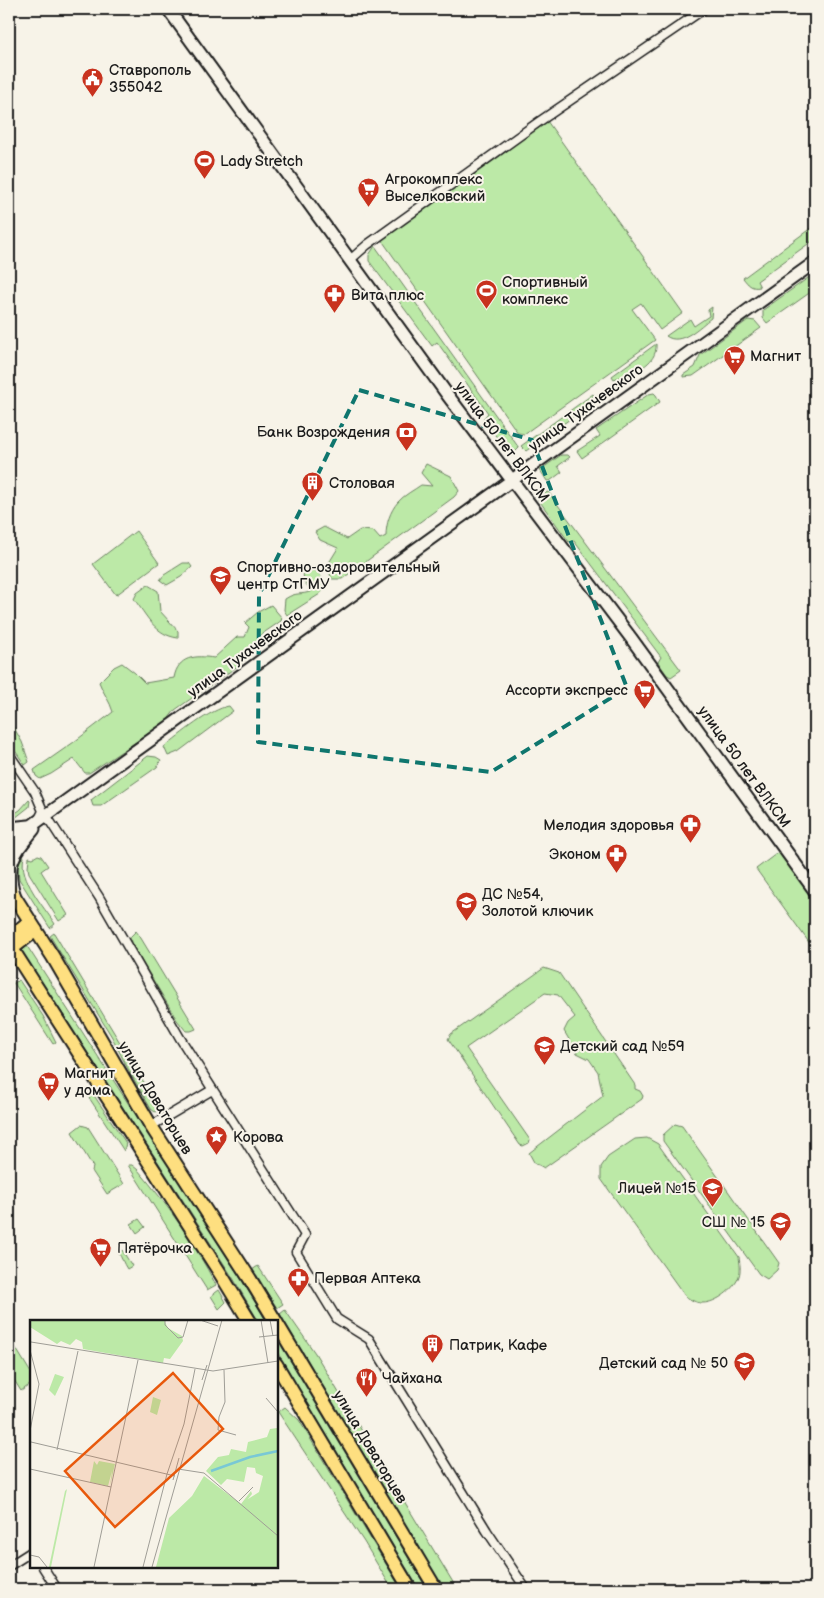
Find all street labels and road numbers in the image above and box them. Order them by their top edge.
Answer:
street label: улица Тухачевского [525,360,647,456]
street label: улица 50 лет ВЛКСМ [450,378,554,506]
street label: улица Тухачевского [184,606,306,702]
street label: улица 50 лет ВЛКСМ [693,702,795,832]
street label: улица Доваторцев [114,1038,196,1158]
street label: улица Доваторцев [329,1387,411,1507]

